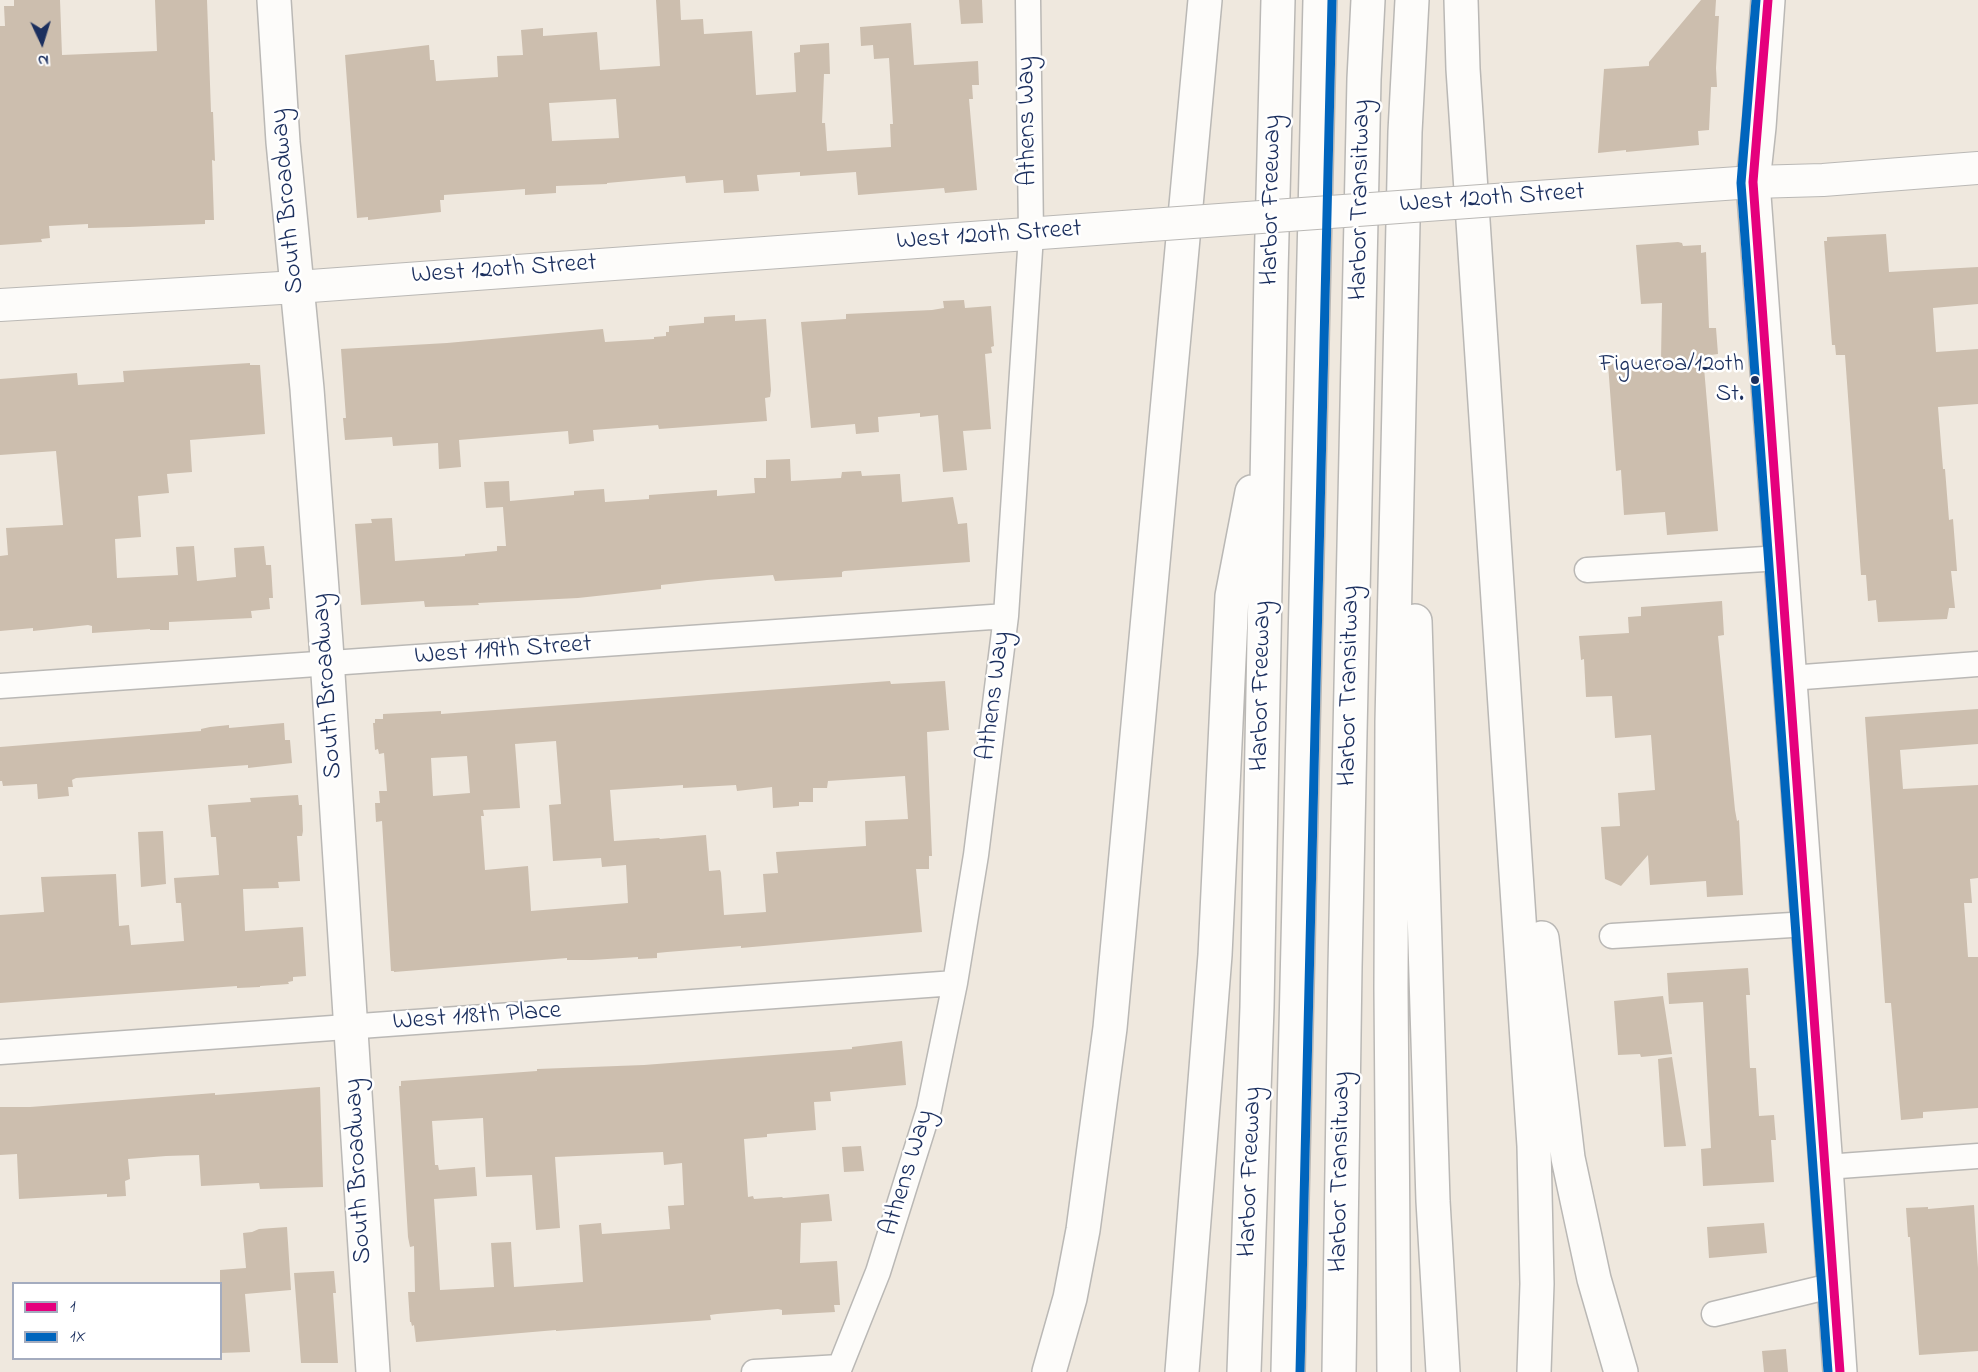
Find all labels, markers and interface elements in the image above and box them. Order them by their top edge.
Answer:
north arrow [12,12,72,72]
text: N [37,48,49,72]
street label: Athens Way [1012,56,1046,186]
street label: Harbor Transitway [1345,99,1379,301]
street label: South Broadway [265,107,313,295]
street label: Harbor Freeway [1256,114,1290,286]
street label: West 120th Street [1398,178,1586,222]
street label: West 120th Street [895,215,1083,259]
street label: West 120th Street [410,249,598,293]
place label: Figueroa/120th St. [1599,352,1744,408]
marker: Figueroa/120th St. [1749,374,1761,386]
street label: Harbor Transitway [1334,585,1368,787]
street label: South Broadway [307,592,351,780]
street label: Harbor Freeway [1246,600,1280,772]
street label: West 119th Street [413,630,593,674]
street label: Athens Way [973,630,1019,762]
street label: West 118th Place [392,997,562,1039]
street label: Harbor Transitway [1325,1071,1359,1273]
street label: South Broadway [340,1077,380,1265]
street label: Harbor Freeway [1233,1086,1271,1258]
street label: Athens Way [875,1106,943,1240]
legend [12,1282,222,1360]
text: 1 [70,1294,76,1320]
text: 1X [70,1324,86,1350]

